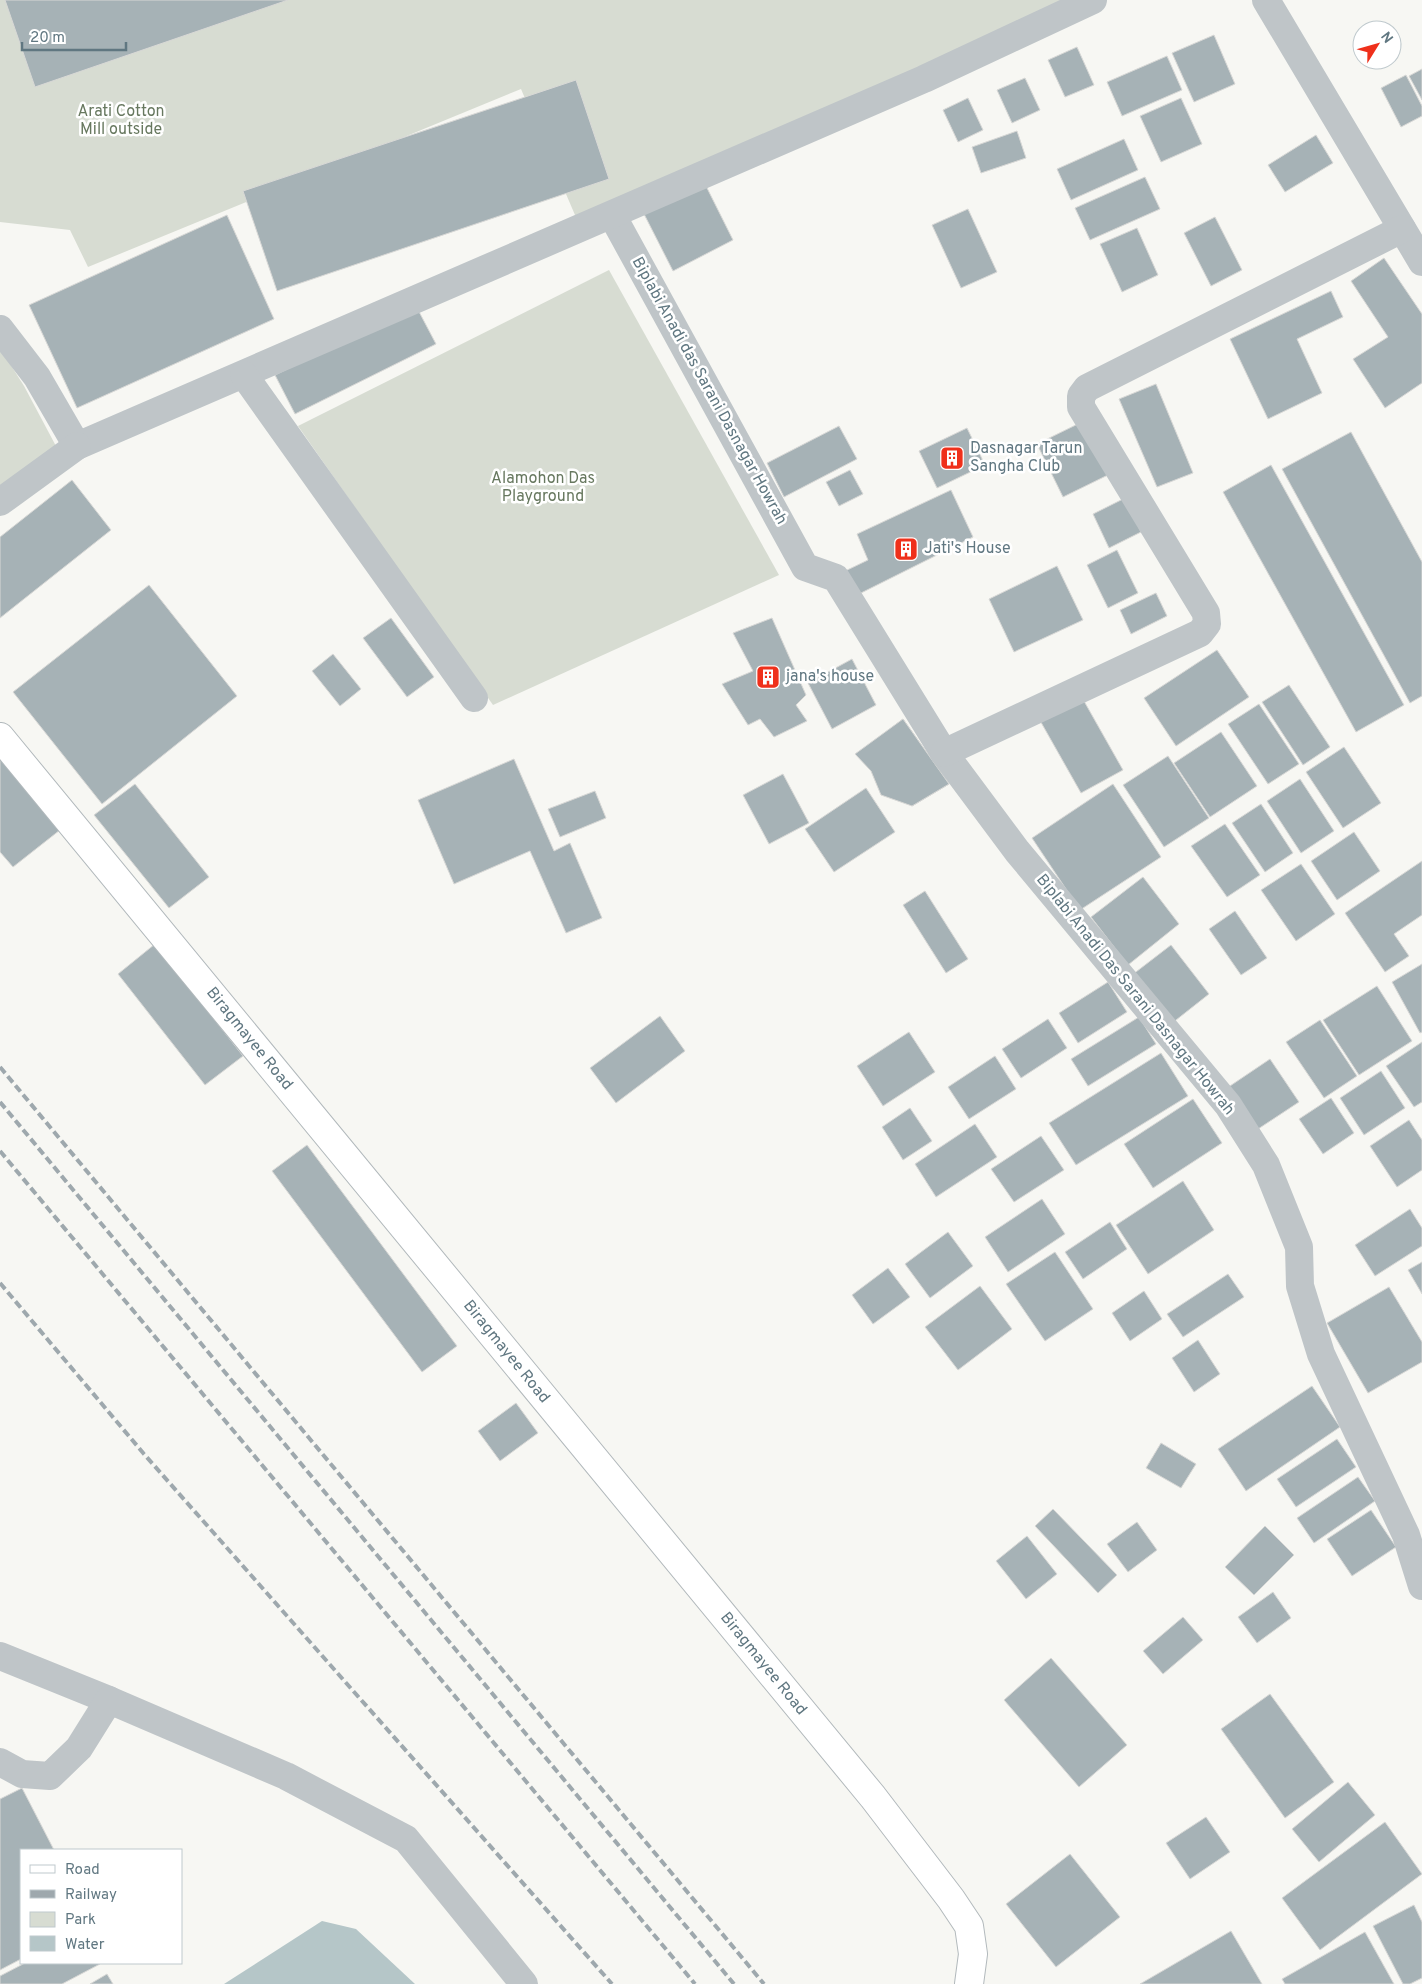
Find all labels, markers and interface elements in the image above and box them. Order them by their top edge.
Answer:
scale bar [22,20,126,52]
north arrow [1352,20,1402,70]
text: 20 m [30,29,65,48]
text: N [1376,29,1396,47]
park label: Arati Cotton Mill outside [77,102,165,140]
street label: Biplabi Anadi das Sarani Dasnagar Howrah [627,254,791,528]
place label: Dasnagar Tarun Sangha Club [970,439,1082,477]
building icon: Dasnagar Tarun Sangha Club [939,445,965,471]
park label: Alamohon Das Playground [491,469,595,507]
building icon: Jati's House [893,536,919,562]
place label: Jati's House [924,539,1011,559]
building icon: jana's house [755,664,781,690]
place label: jana's house [785,667,874,687]
street label: Biplabi Anadi Das Sarani Dasnagar Howrah [1031,870,1239,1120]
street label: Biragmayee Road [201,983,297,1095]
street label: Biragmayee Road [458,1296,554,1408]
street label: Biragmayee Road [715,1608,811,1720]
legend [20,1849,182,1964]
text: Road [65,1861,100,1880]
text: Railway [65,1886,117,1905]
text: Park [65,1911,96,1930]
text: Water [65,1936,105,1955]

